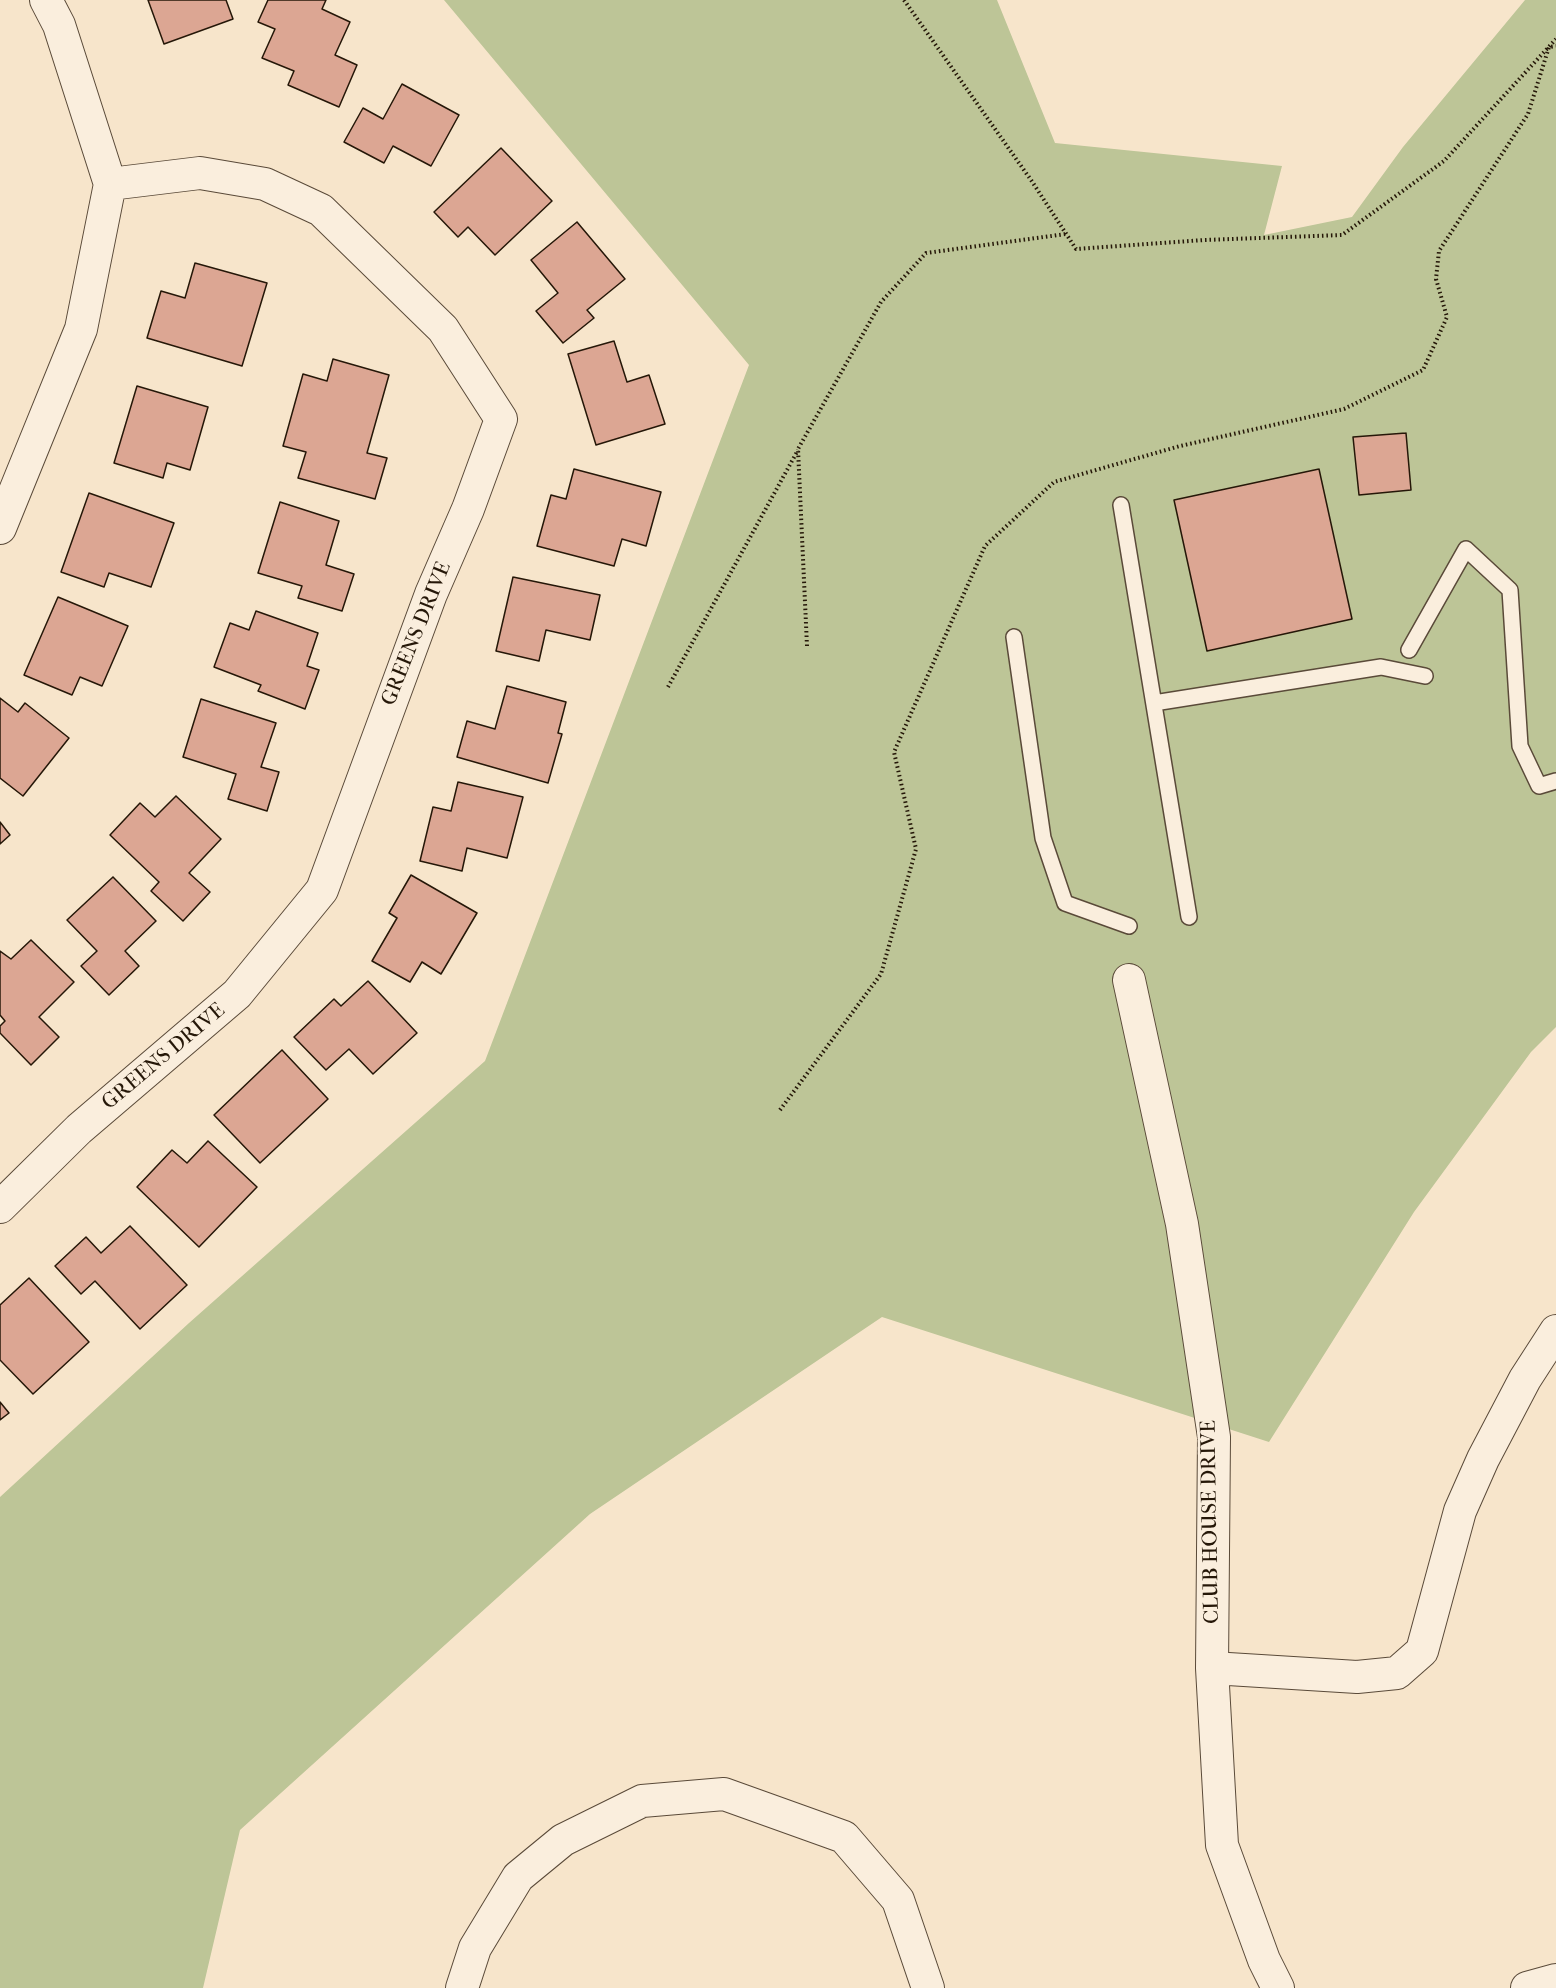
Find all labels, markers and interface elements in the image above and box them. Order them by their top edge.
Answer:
street label: GREENS DRIVE [377,559,457,709]
street label: GREENS DRIVE [97,998,231,1116]
street label: CLUB HOUSE DRIVE [1197,1420,1225,1624]

